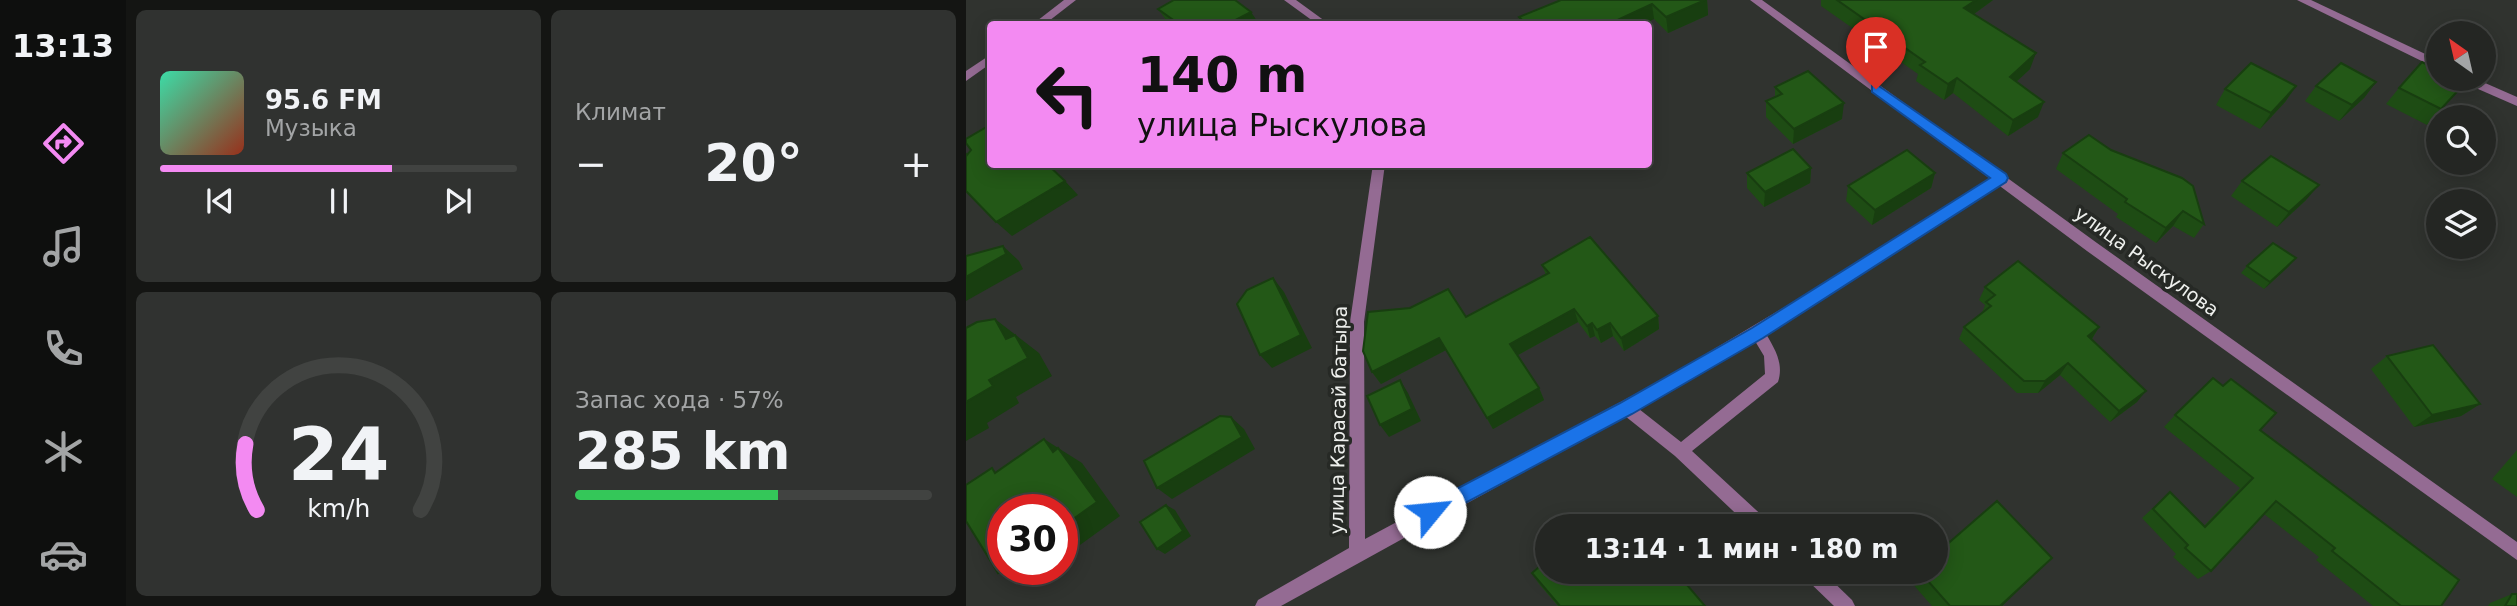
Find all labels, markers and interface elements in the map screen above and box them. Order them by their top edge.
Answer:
pin [1846,17,1906,89]
north arrow [2426,21,2496,91]
map controls [2426,21,2496,259]
text: 13:13 [12,27,114,65]
icon: arrive [1857,28,1895,66]
text: 140 m [1137,47,1307,104]
icon: left [1022,49,1113,140]
text: 95.6 FM [265,85,382,115]
text: Климат [575,99,666,125]
button: search [2426,105,2496,175]
text: улица Рыскулова [1137,106,1428,144]
text: Музыка [265,115,357,141]
icon: directions [39,119,88,168]
text: 20° [704,133,803,193]
text: − [575,142,607,186]
text: + [900,142,932,186]
icon: previous [201,182,239,220]
icon: pause [320,182,358,220]
icon: next [439,182,477,220]
button: layers [2426,189,2496,259]
street label: улица Рыскулова [2071,201,2223,321]
icon: music [39,222,88,271]
street label: улица Карасай батыра [1325,305,1351,535]
icon: phone [39,324,88,373]
text: Запас хода · 57% [575,387,784,413]
text: 24 [288,412,389,497]
text: 285 km [575,421,790,481]
icon: climate [39,427,88,476]
position arrow [1393,475,1467,549]
text: km/h [307,494,370,523]
speed limit sign: 30 [987,494,1078,585]
icon: car [39,530,88,579]
text: 13:14 · 1 мин · 180 m [1585,534,1898,564]

